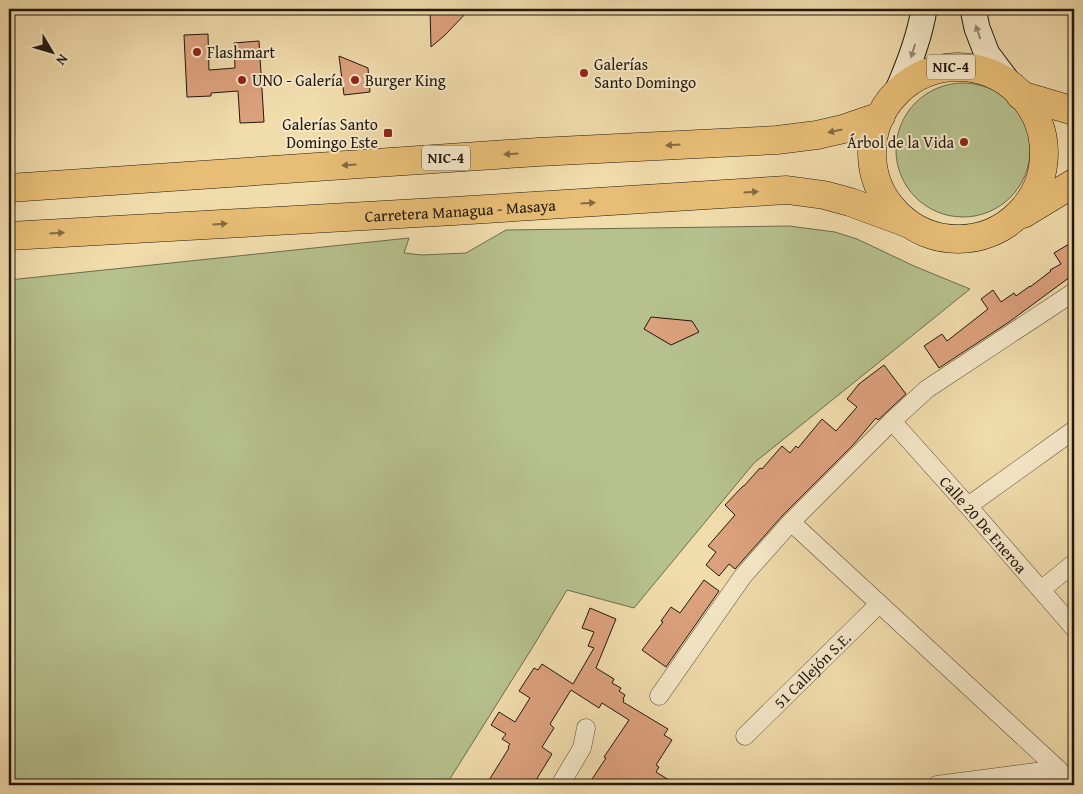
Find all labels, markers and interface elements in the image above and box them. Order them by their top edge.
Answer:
one-way arrow [974,24,982,39]
north arrow [28,28,78,78]
place label: Flashmart [207,40,275,64]
one-way arrow [908,44,916,59]
marker: Flashmart [191,46,203,58]
text: N [51,50,73,70]
place label: Galerías Santo Domingo [594,52,696,94]
road number: NIC-4 [927,54,975,80]
marker: Galerías Santo Domingo [578,67,590,79]
place label: UNO - Galería [252,68,343,92]
place label: Burger King [365,68,446,92]
marker: UNO - Galería [236,74,248,86]
marker: Burger King [349,74,361,86]
place label: Galerías Santo Domingo Este [282,112,378,154]
marker: Galerías Santo Domingo Este [382,127,394,139]
one-way arrow [827,127,842,135]
place label: Árbol de la Vida [847,130,954,154]
marker: Árbol de la Vida [958,136,970,148]
one-way arrow [665,142,681,150]
road number: NIC-4 [422,146,470,170]
one-way arrow [502,150,518,158]
one-way arrow [340,161,356,169]
one-way arrow [743,188,759,196]
street label: Carretera Managua - Masaya [364,193,557,228]
one-way arrow [581,198,597,206]
one-way arrow [212,219,228,227]
one-way arrow [50,228,66,236]
street label: Calle 20 De Eneroa [934,470,1033,579]
street label: 51 Callejón S.E. [768,626,856,714]

